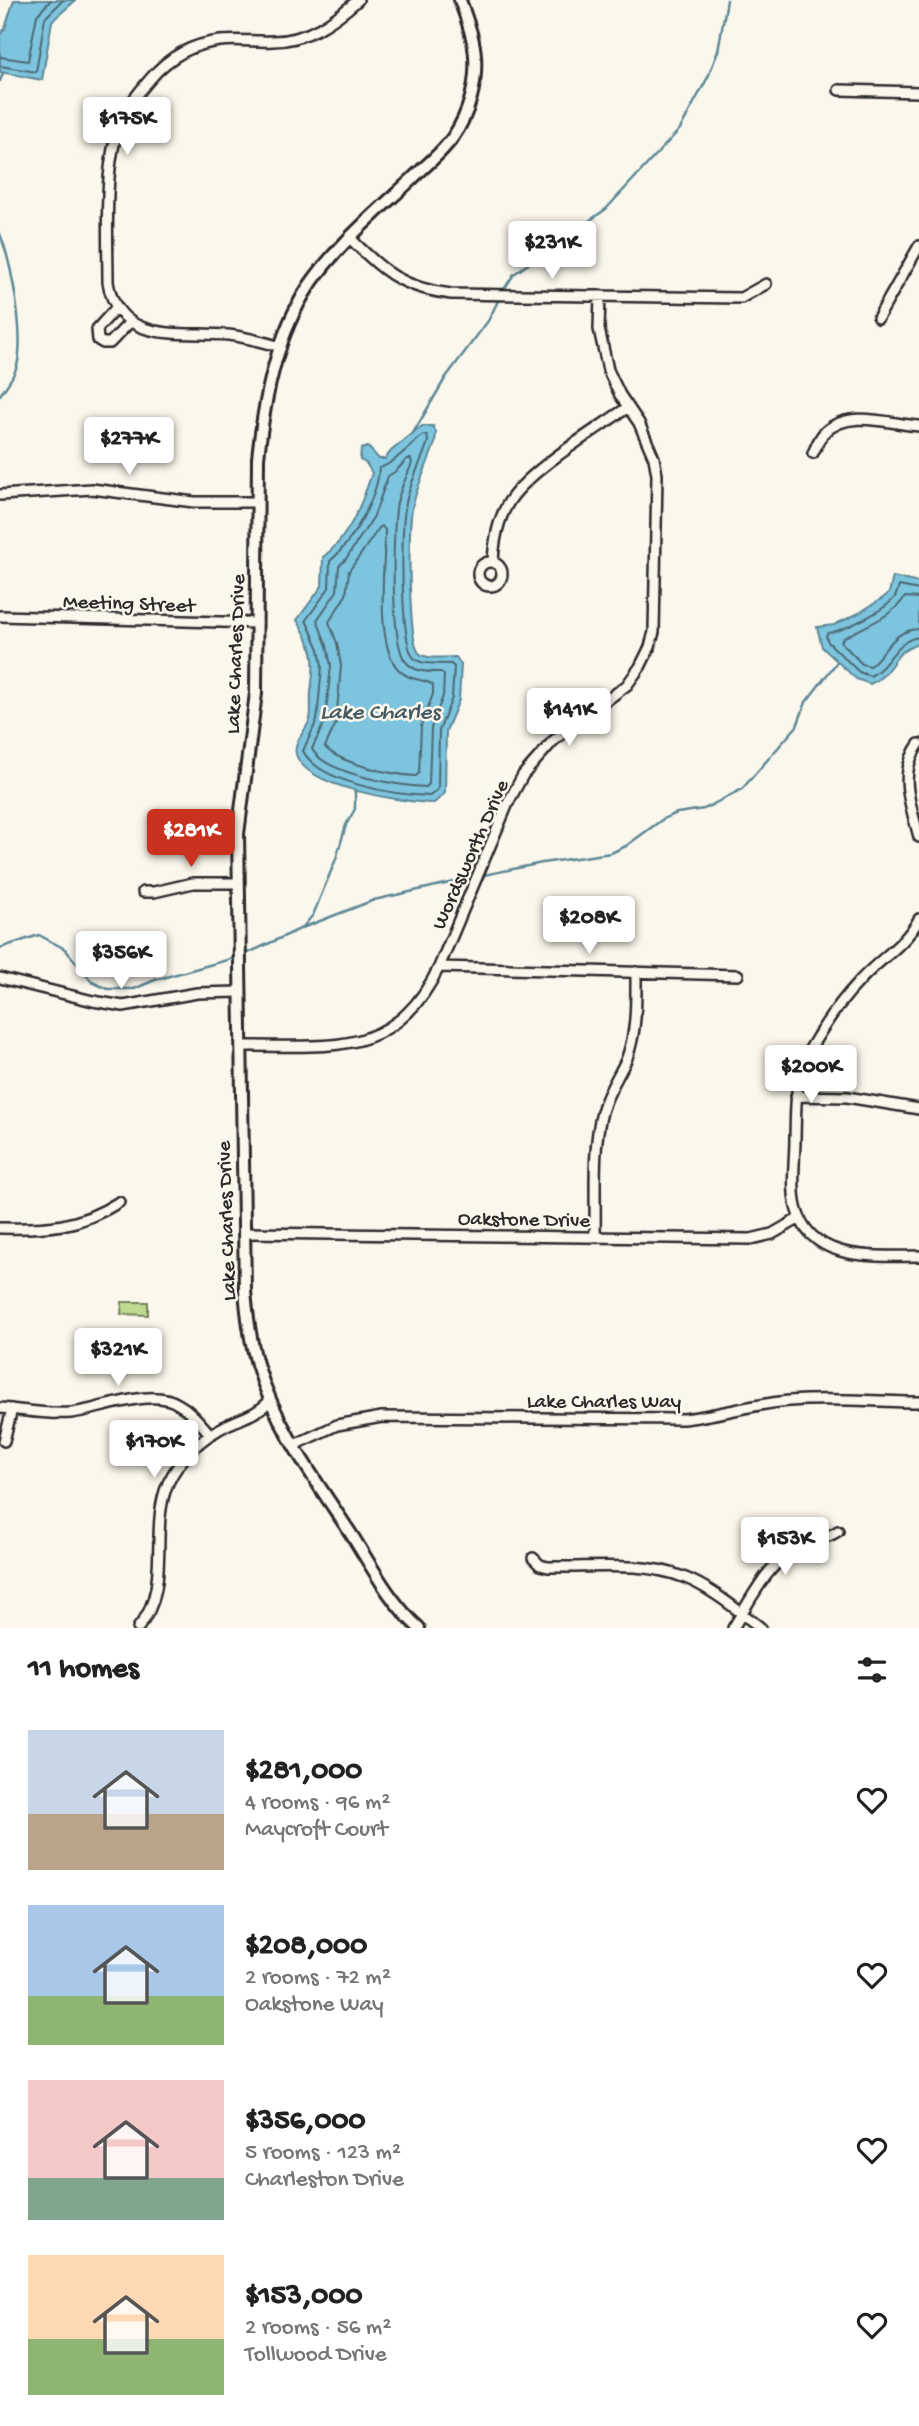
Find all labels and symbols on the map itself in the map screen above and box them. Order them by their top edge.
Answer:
pin: $175K [78,97,176,157]
pin: $231K [503,222,601,281]
pin: $277K [80,418,178,477]
street label: Lake Charles Drive [222,572,253,735]
street label: Meeting Street [62,591,198,620]
pin: $141K [520,688,618,748]
water label: Lake Charles [320,700,442,727]
street label: Wordsworth Drive [428,776,517,934]
pin: $281K [142,810,240,869]
pin: $208K [540,897,638,956]
pin: $356K [72,932,170,991]
pin: $200K [762,1046,860,1105]
street label: Lake Charles Drive [213,1139,244,1301]
street label: Oakstone Drive [458,1208,592,1235]
pin: $321K [69,1328,167,1388]
street label: Lake Charles Way [527,1391,681,1416]
pin: $170K [105,1420,203,1480]
pin: $153K [736,1518,834,1577]

